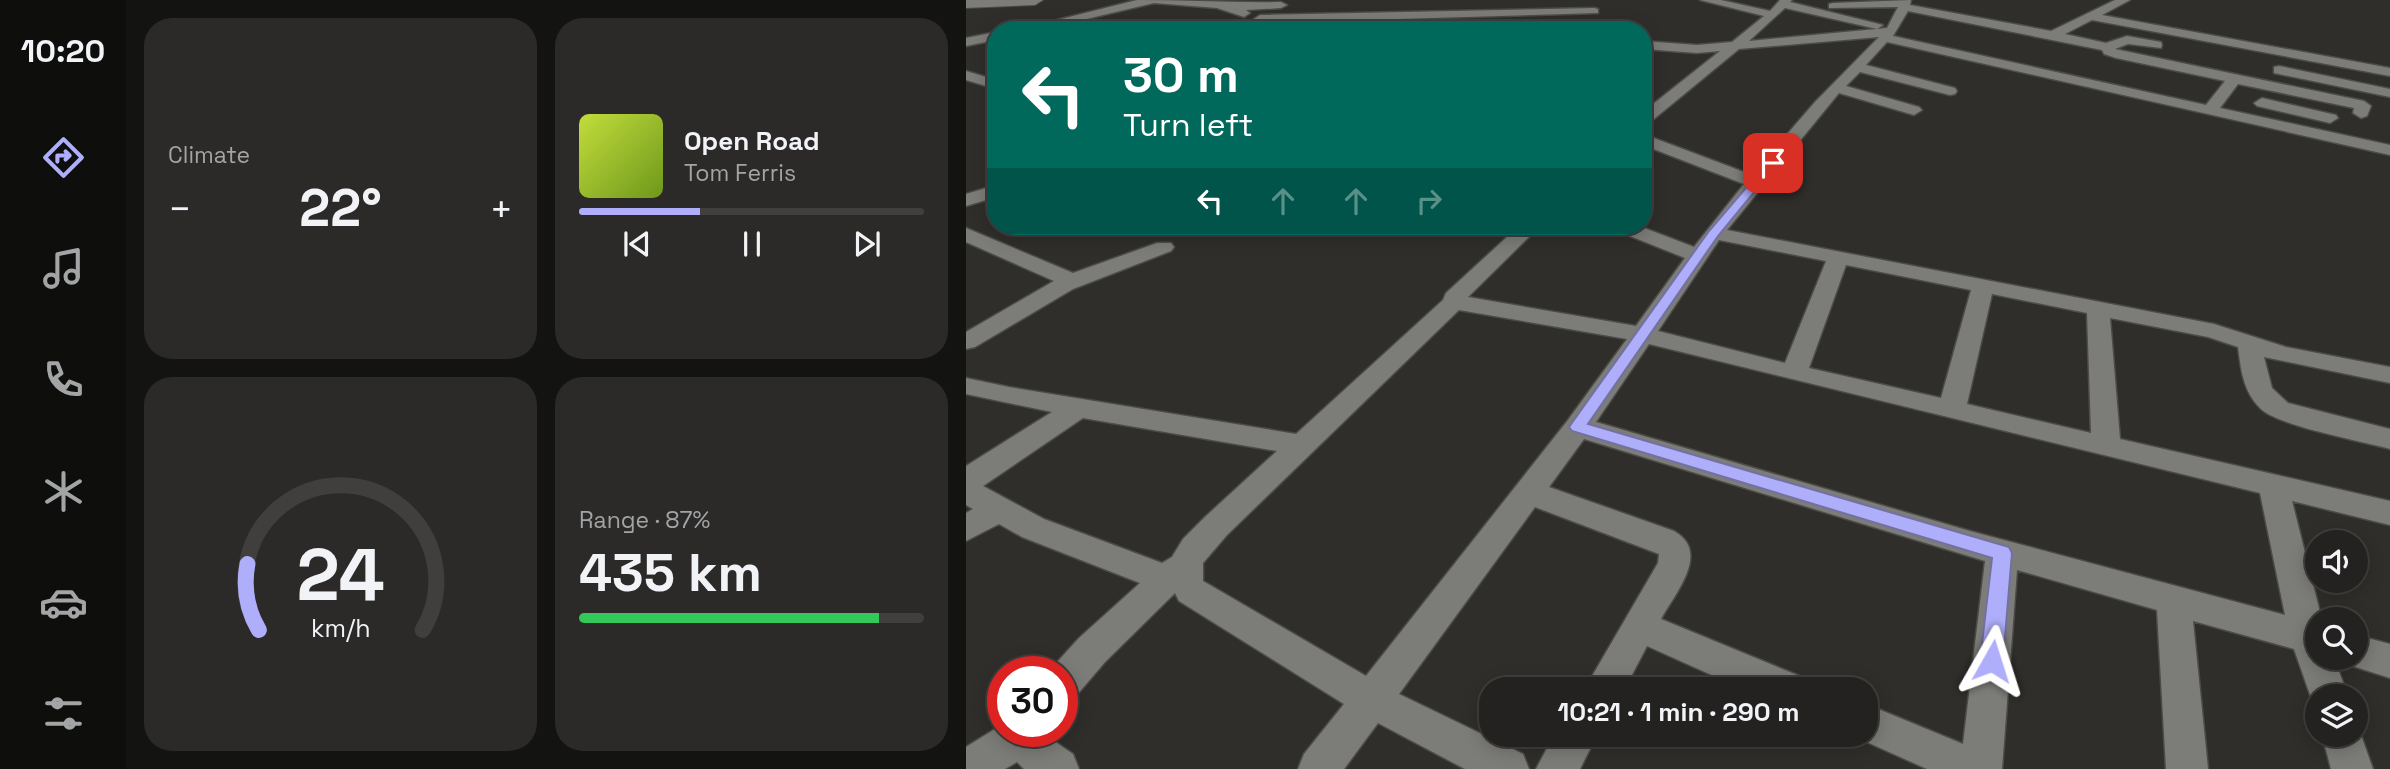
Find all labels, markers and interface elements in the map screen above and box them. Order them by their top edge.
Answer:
text: 10:20 [21,31,105,71]
text: 30 m [1123,44,1239,106]
icon: left [1008,49,1099,140]
text: Turn left [1123,105,1253,145]
text: Open Road [684,124,820,158]
icon: directions [39,133,88,182]
pin [1743,133,1803,193]
text: Climate [168,140,250,170]
icon: arrive [1754,144,1792,182]
text: Tom Ferris [684,158,796,188]
text: 22° [299,175,382,241]
icon: left [1191,182,1229,220]
icon: ahead [1264,182,1302,220]
icon: ahead [1337,182,1375,220]
icon: right [1410,182,1448,220]
text: − [168,185,192,233]
text: + [489,185,513,233]
icon: previous [618,225,656,263]
icon: pause [733,225,771,263]
icon: next [848,225,886,263]
icon: music [39,244,88,293]
icon: phone [39,355,88,404]
icon: climate [39,467,88,516]
text: Range · 87% [579,505,710,535]
text: 24 [296,528,385,621]
map controls [2305,530,2368,747]
button: sound [2305,530,2368,593]
text: 435 km [579,540,762,606]
icon: car [39,578,88,627]
button: search [2305,607,2368,670]
text: km/h [311,612,370,644]
position arrow [1955,624,2029,698]
speed limit sign: 30 [987,656,1078,747]
button: layers [2305,684,2368,747]
icon: filters [39,689,88,738]
text: 10:21 · 1 min · 290 m [1558,695,1799,729]

